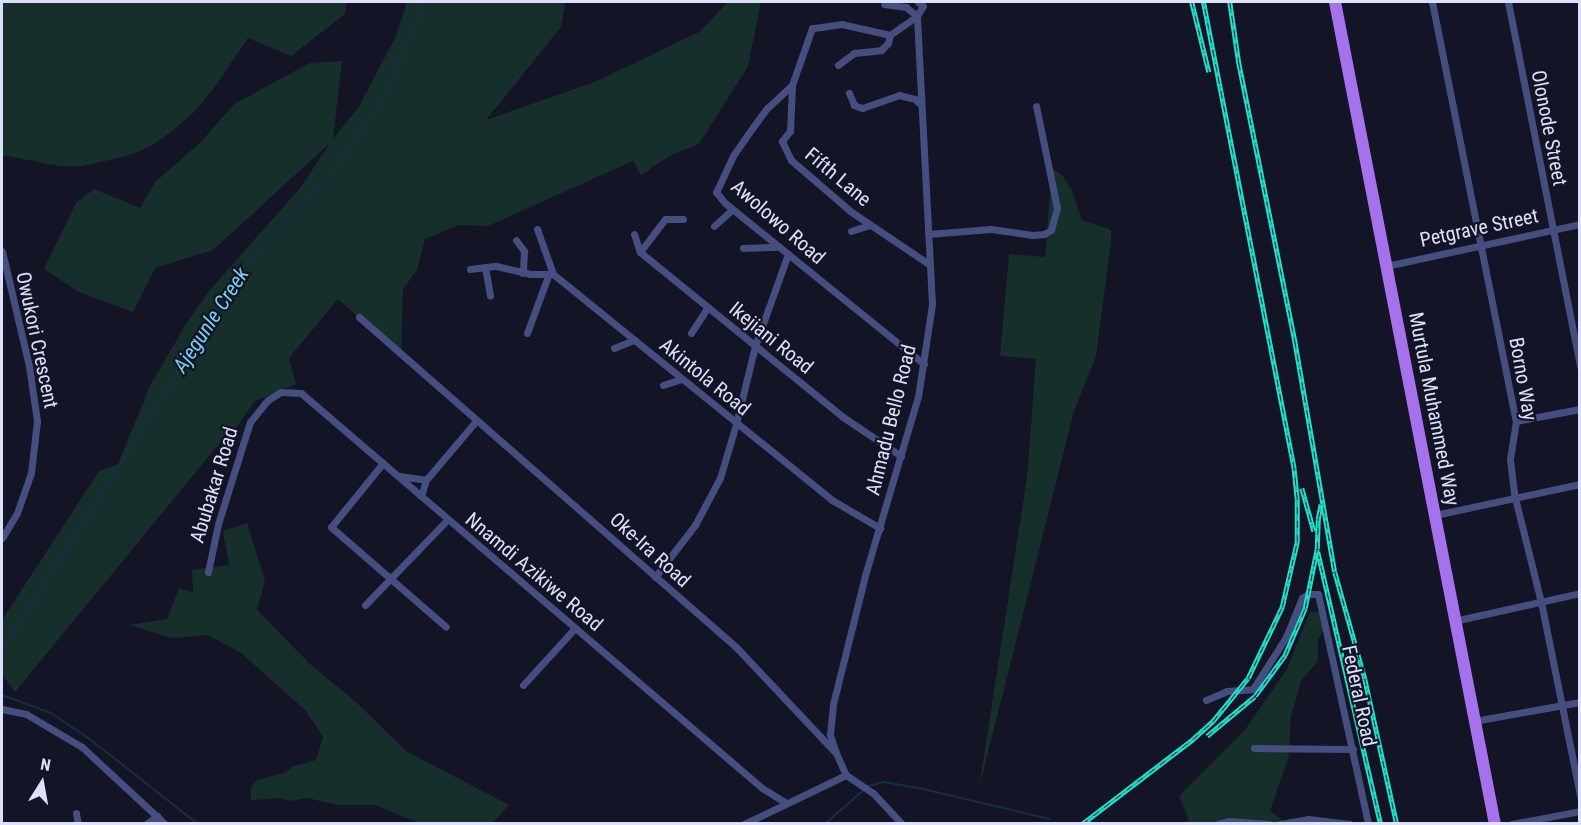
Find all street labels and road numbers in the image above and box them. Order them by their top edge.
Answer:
street label: Olonode Street [1526,68,1572,188]
street label: Fifth Lane [800,142,876,212]
street label: Awolowo Road [726,175,830,269]
street label: Petgrave Street [1418,204,1540,252]
street label: Owukori Crescent [11,270,63,410]
street label: Ikejiani Road [724,297,818,379]
street label: Murtula Muhammed Way [1403,310,1465,508]
street label: Akintola Road [655,333,755,421]
street label: Borno Way [1504,336,1542,422]
street label: Ahmadu Bello Road [861,342,921,498]
street label: Abubakar Road [185,424,243,546]
street label: Nnamdi Azikiwe Road [461,508,607,636]
street label: Oke-Ira Road [605,508,695,592]
street label: Federal Road [1337,643,1381,749]

